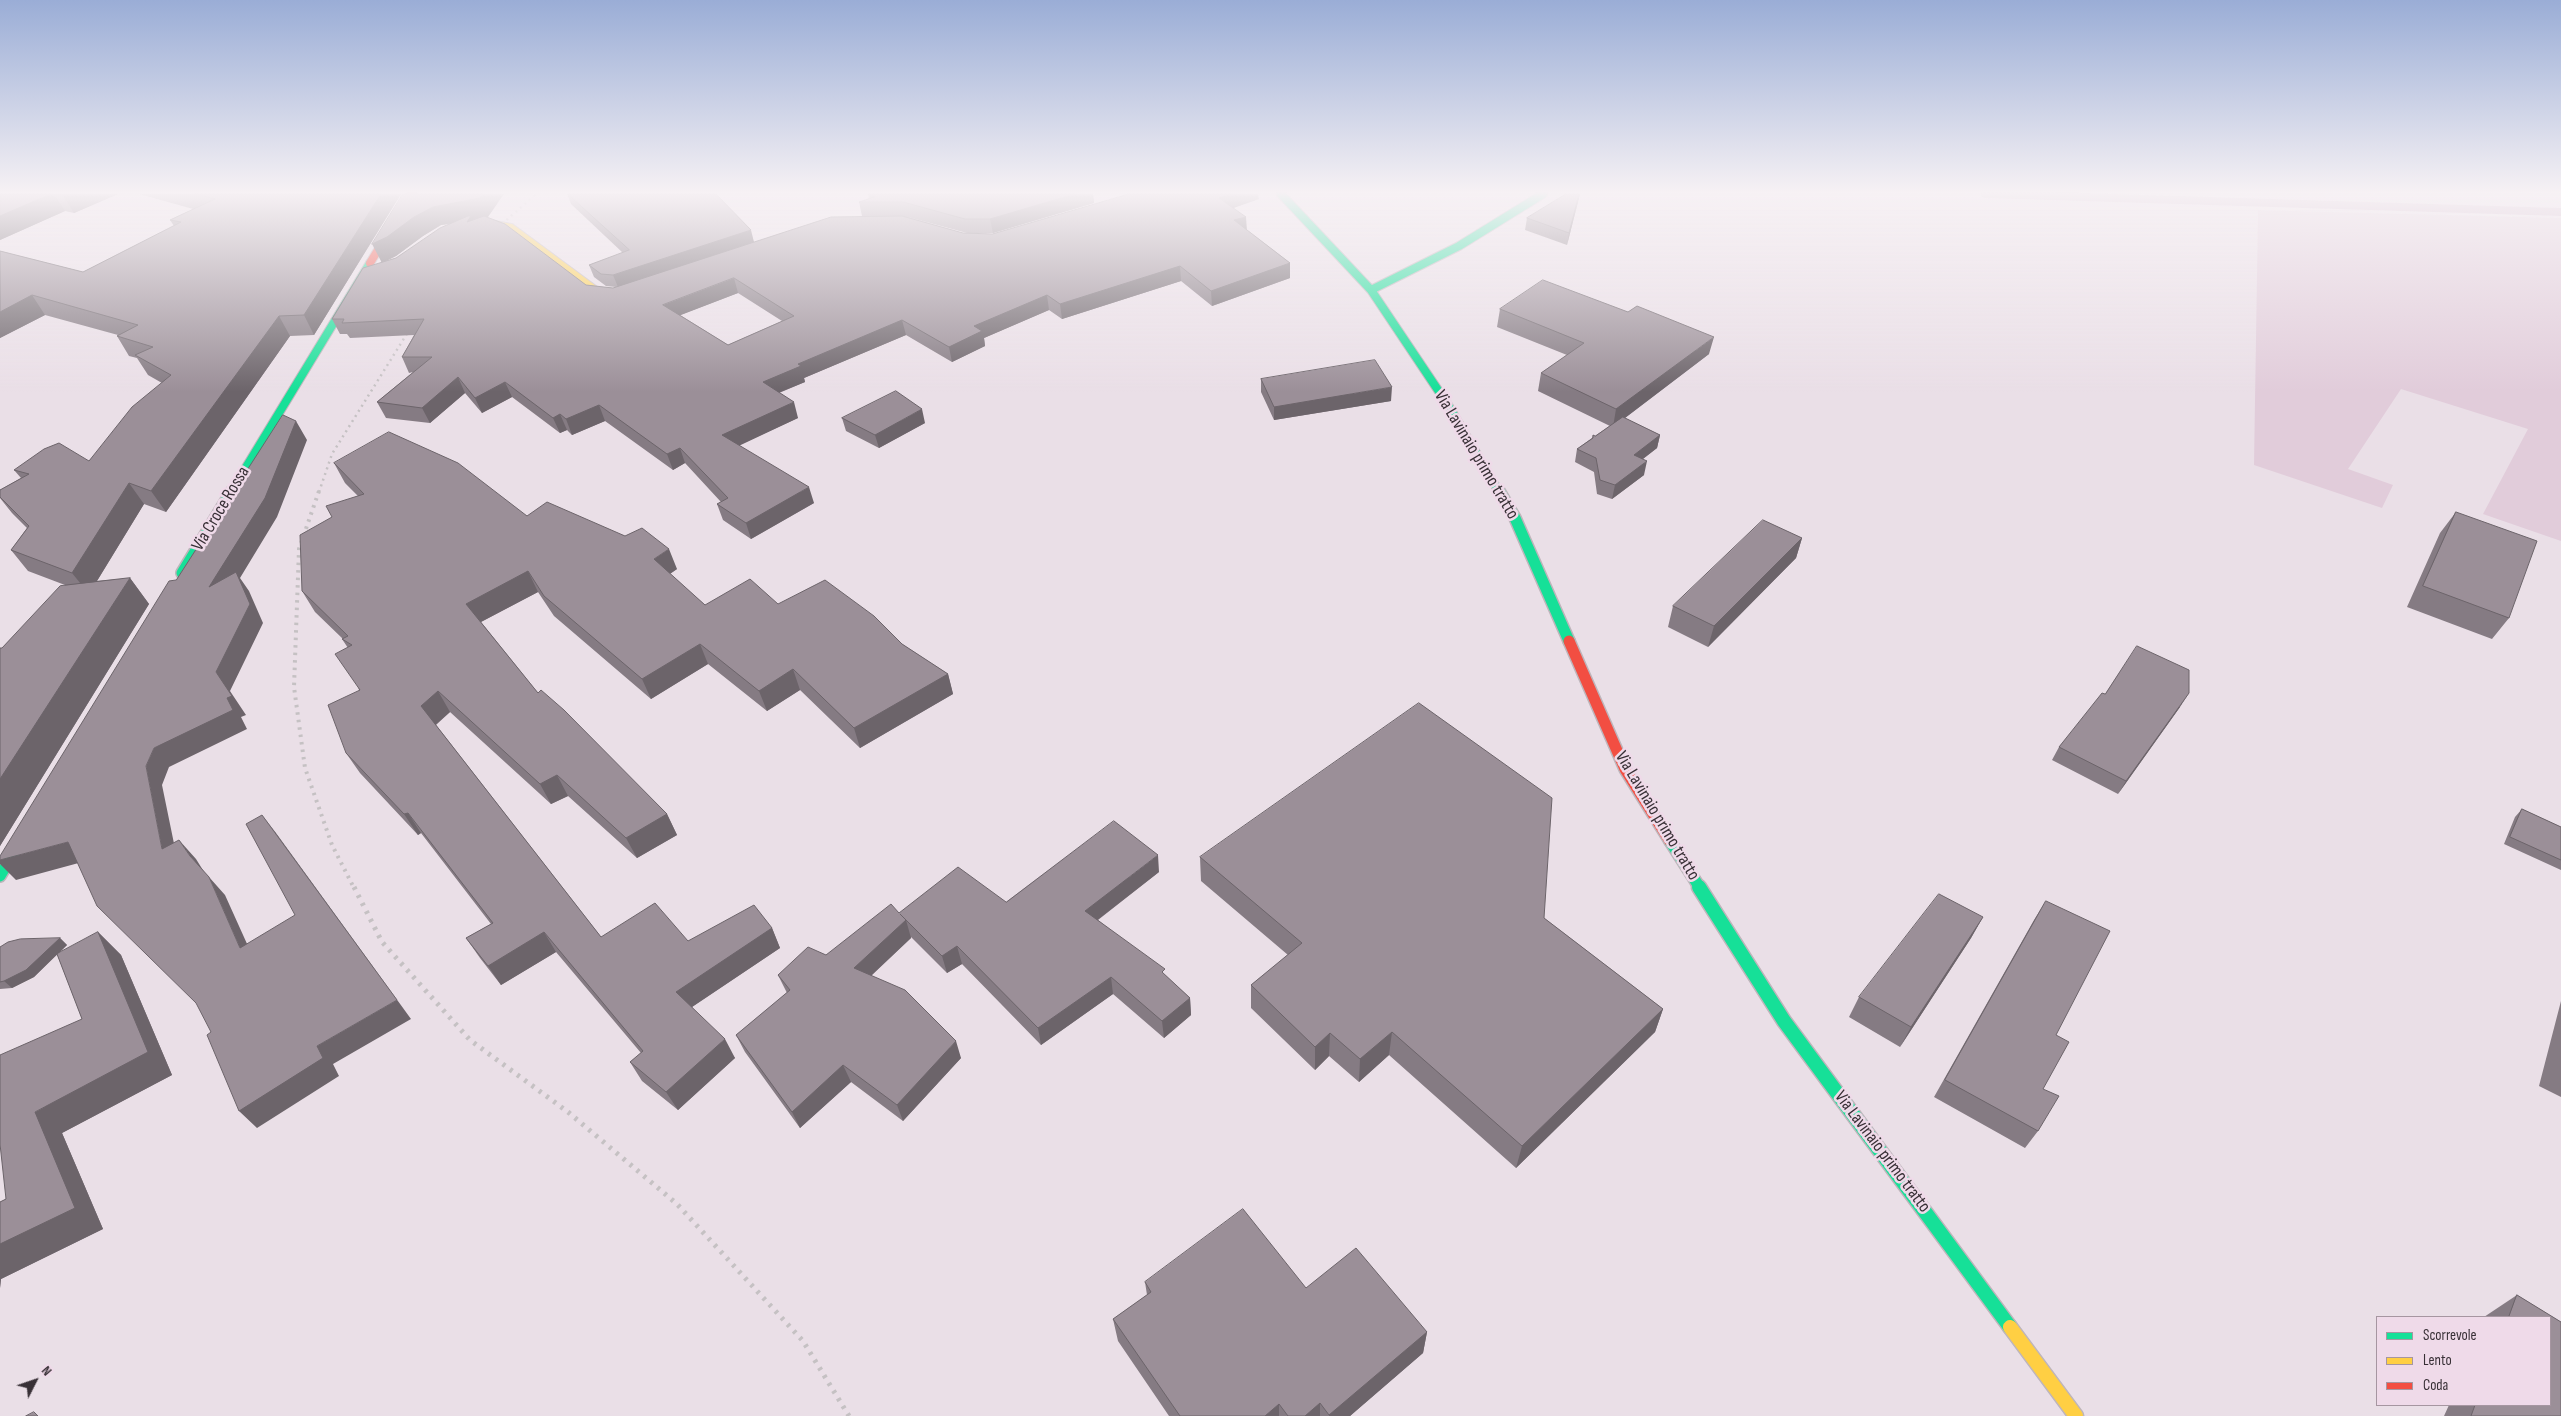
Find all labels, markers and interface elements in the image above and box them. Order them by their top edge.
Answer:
street label: Via Lavinaio primo tratto [1429,387,1523,523]
street label: Via Croce Rossa [187,463,255,555]
street label: Via Lavinaio primo tratto [1610,748,1704,884]
street label: Via Lavinaio primo tratto [1829,1087,1935,1217]
legend [2376,1316,2551,1406]
text: Scorrevole [2423,1326,2477,1345]
text: Lento [2423,1351,2452,1370]
north arrow [10,1356,60,1406]
text: N [38,1362,56,1379]
text: Coda [2423,1376,2448,1395]

